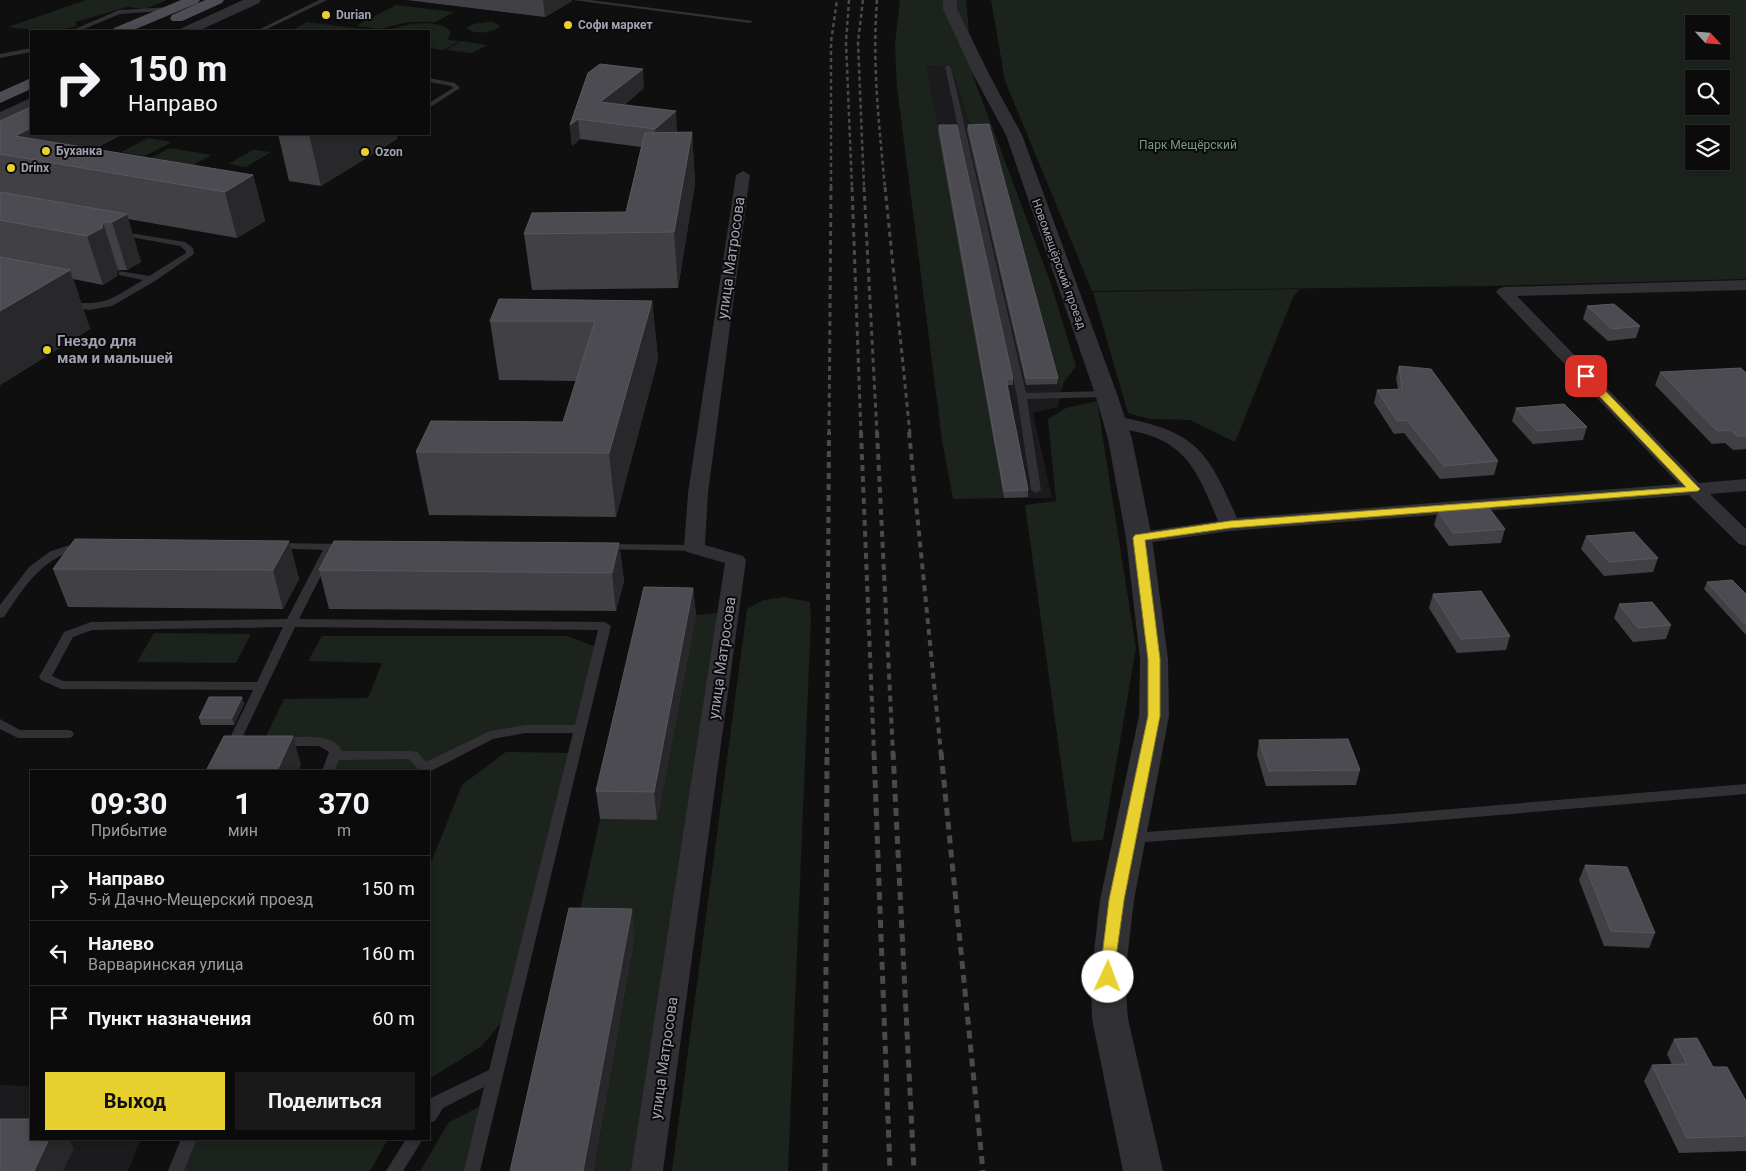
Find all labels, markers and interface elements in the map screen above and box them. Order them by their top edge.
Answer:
place label: Durian [336,8,372,22]
marker: Durian [320,9,332,21]
north arrow [1685,15,1730,60]
map controls [1685,15,1730,170]
place label: Софи маркет [578,18,653,32]
marker: Софи маркет [562,19,574,31]
text: 150 m [128,49,227,90]
icon: right [45,50,110,115]
button: search [1685,70,1730,115]
text: Направо [128,91,218,116]
button: layers [1685,125,1730,170]
park label: Парк Мещёрский [1139,138,1237,152]
place label: Буханка [56,144,103,158]
marker: Буханка [40,145,52,157]
place label: Ozon [375,145,403,159]
marker: Ozon [359,146,371,158]
place label: Drinx [21,161,50,175]
marker: Drinx [5,162,17,174]
street label: улица Матросова [714,196,748,320]
street label: Новомещёрский проезд [1029,197,1089,331]
place label: Гнездо для мам и малышей [57,332,173,367]
marker: Гнездо для мам и малышей [41,344,53,356]
pin [1565,355,1607,397]
icon: arrive [1572,362,1600,390]
street label: улица Матросова [705,596,739,720]
text: 09:30 [90,786,167,821]
text: 1 [234,786,251,821]
text: 370 [318,786,370,821]
text: Прибытие [91,821,167,840]
text: мин [228,821,258,840]
text: m [337,821,351,840]
text: Направо [88,867,165,890]
icon: right [45,874,73,902]
text: 150 m [362,877,415,900]
text: 5-й Дачно-Мещерский проезд [88,890,313,909]
text: Налево [88,932,154,955]
icon: left [45,939,73,967]
text: 160 m [362,942,415,965]
position arrow [1081,950,1133,1002]
text: Варваринская улица [88,955,243,974]
street label: улица Матросова [647,996,681,1120]
icon: arrive [45,1004,73,1032]
text: Пункт назначения [88,1007,251,1030]
text: 60 m [372,1007,415,1030]
button: Выход [45,1072,225,1130]
button: Поделиться [235,1072,415,1130]

